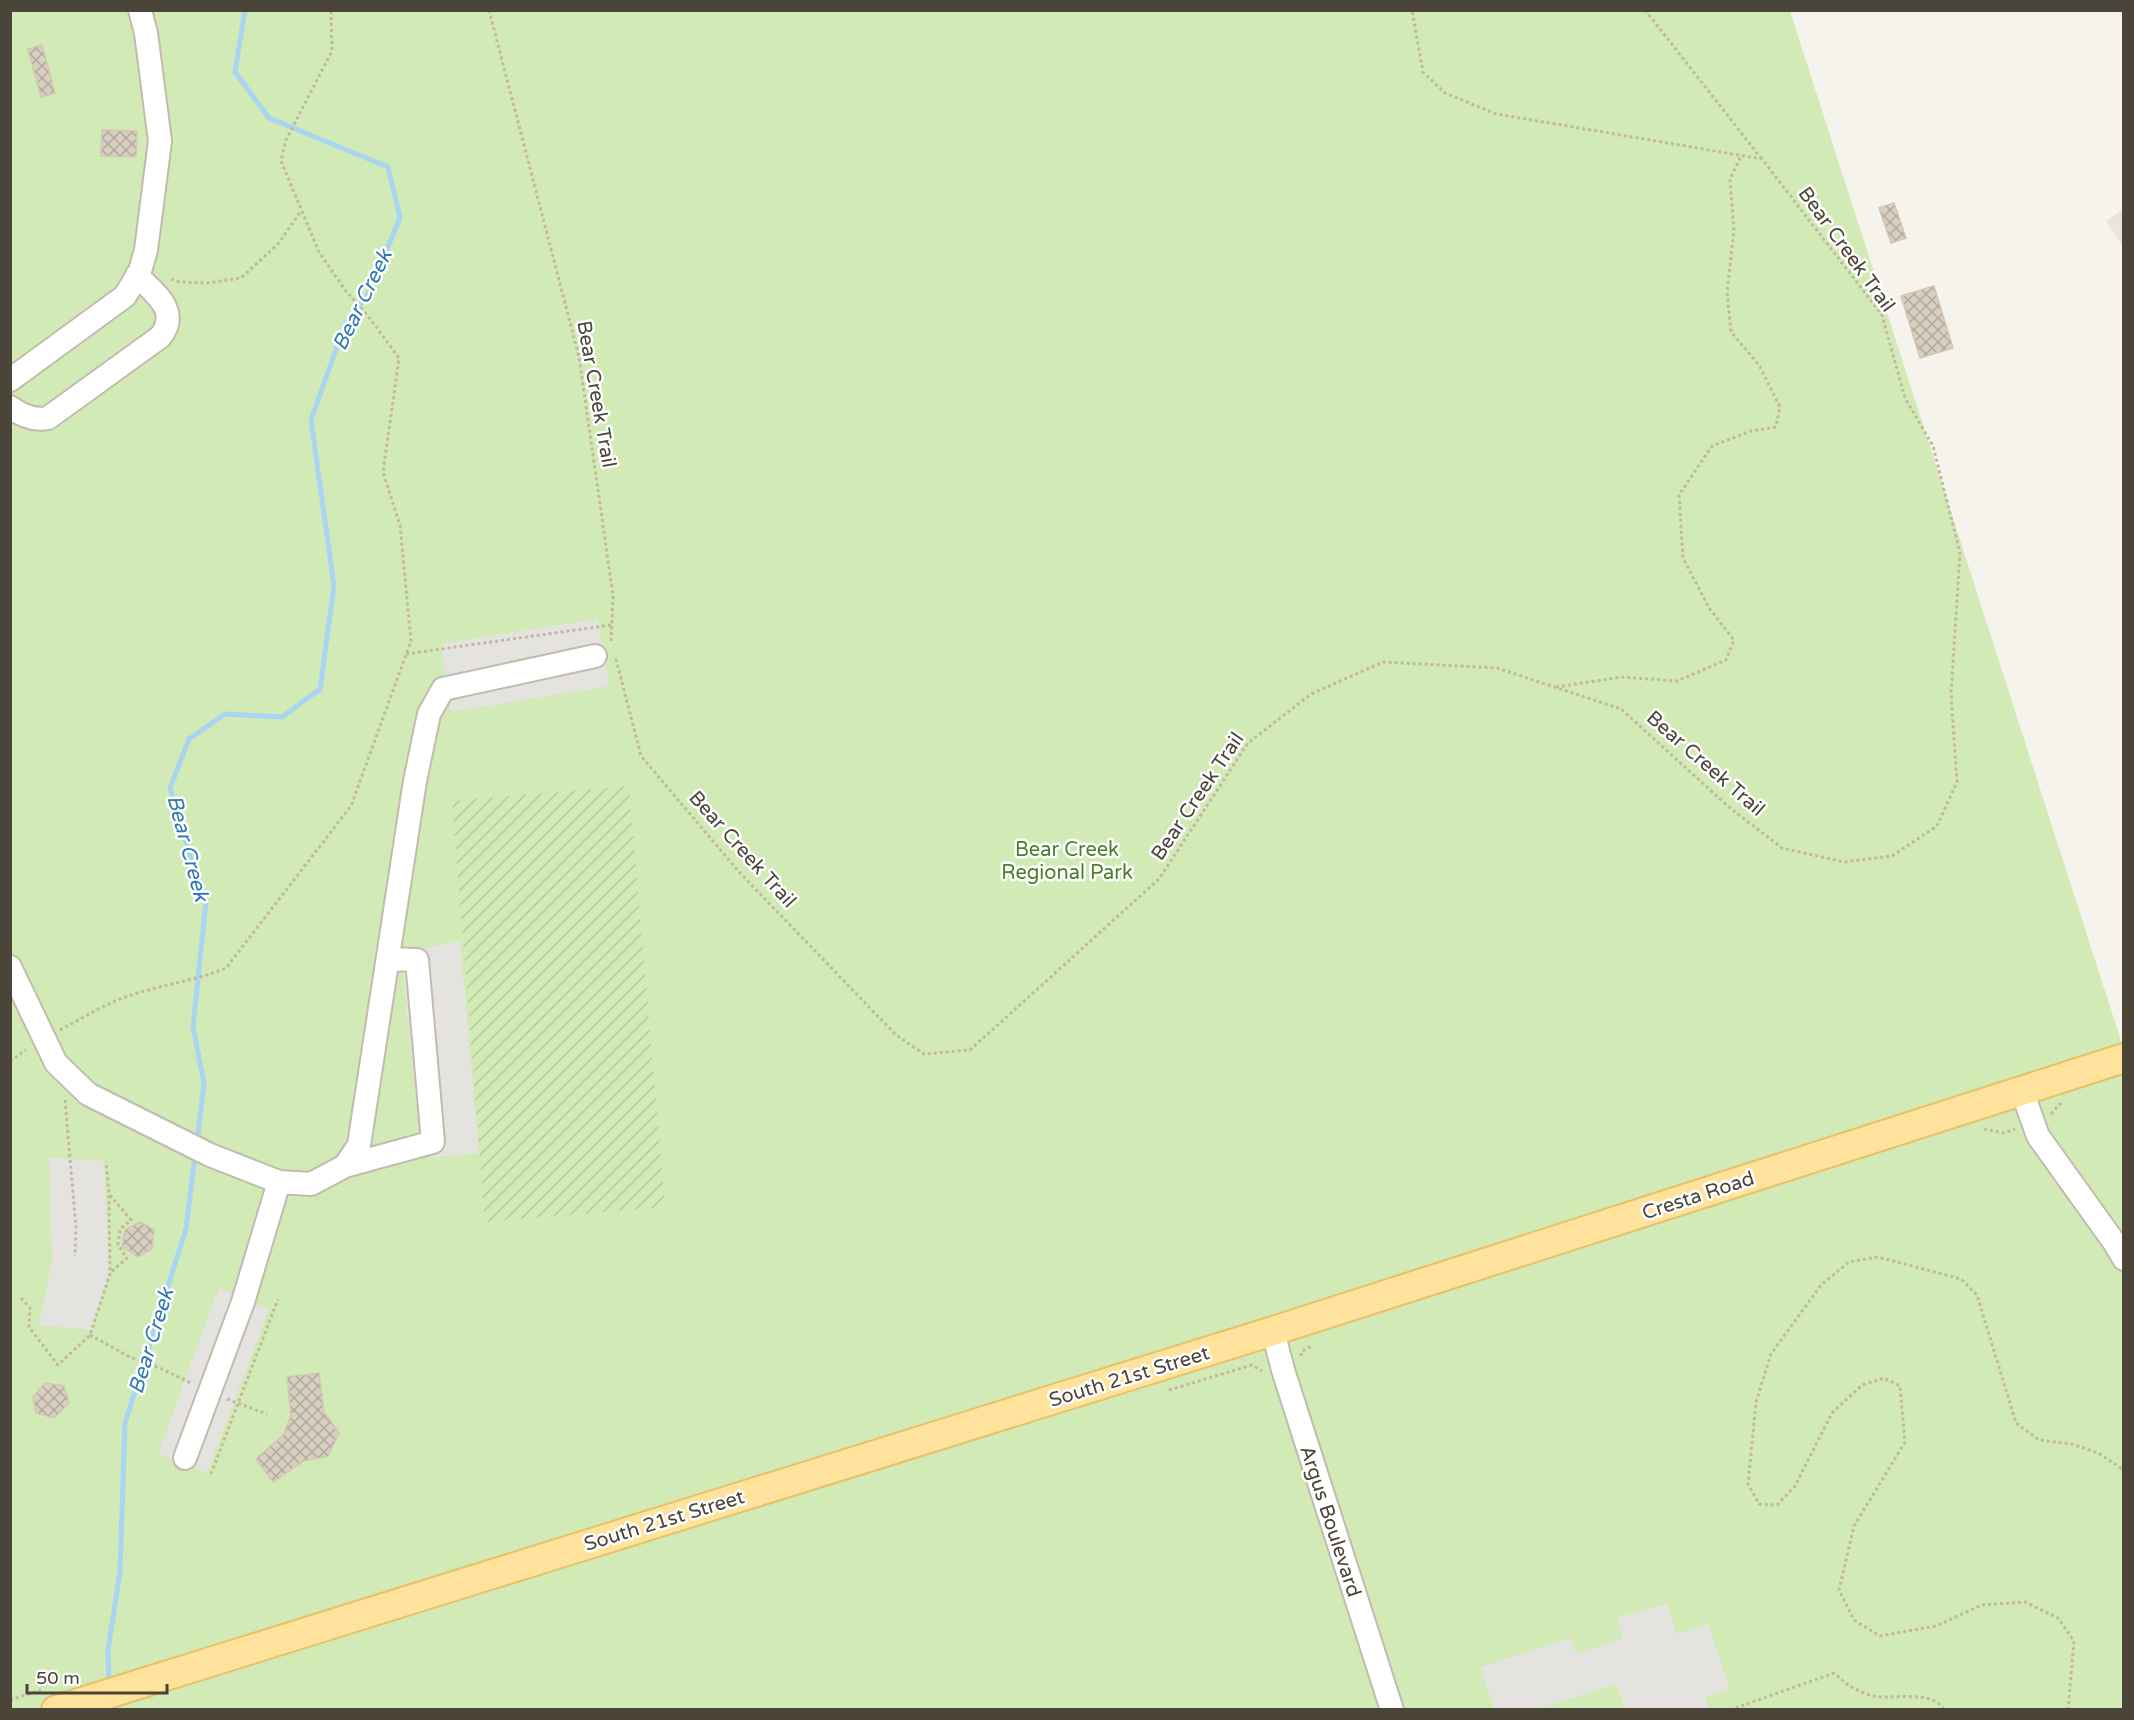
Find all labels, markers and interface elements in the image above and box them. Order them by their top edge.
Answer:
street label: Bear Creek Trail [1793,182,1900,317]
water label: Bear Creek [327,244,398,355]
street label: Bear Creek Trail [571,319,621,470]
street label: Bear Creek Trail [1641,706,1769,822]
street label: Bear Creek Trail [1146,728,1249,865]
street label: Bear Creek Trail [684,786,801,913]
water label: Bear Creek [161,792,214,906]
park label: Bear Creek Regional Park [1001,838,1133,885]
street label: Cresta Road [1639,1167,1757,1225]
water label: Bear Creek [124,1284,180,1397]
street label: South 21st Street [1046,1341,1213,1413]
street label: Argus Boulevard [1294,1443,1366,1600]
street label: South 21st Street [581,1485,748,1557]
scale bar [27,1657,166,1695]
text: 50 m [36,1667,80,1689]

